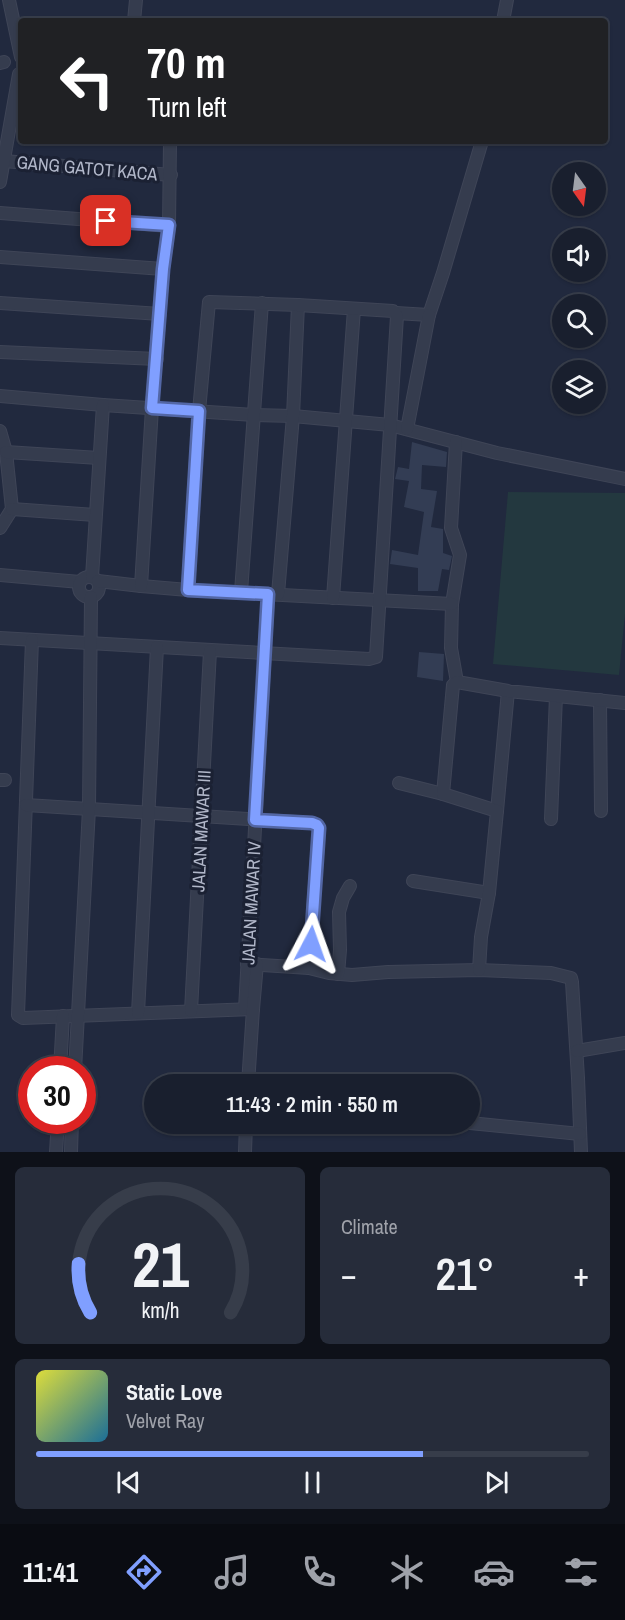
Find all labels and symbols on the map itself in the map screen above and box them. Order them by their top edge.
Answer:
street label: GANG GATOT KACA [16,149,159,187]
north arrow [552,162,606,216]
pin [80,195,131,246]
street label: JALAN MAWAR III [185,769,217,893]
street label: JALAN MAWAR IV [235,840,267,965]
position arrow [279,912,343,976]
speed limit sign: 30 [18,1056,96,1134]

